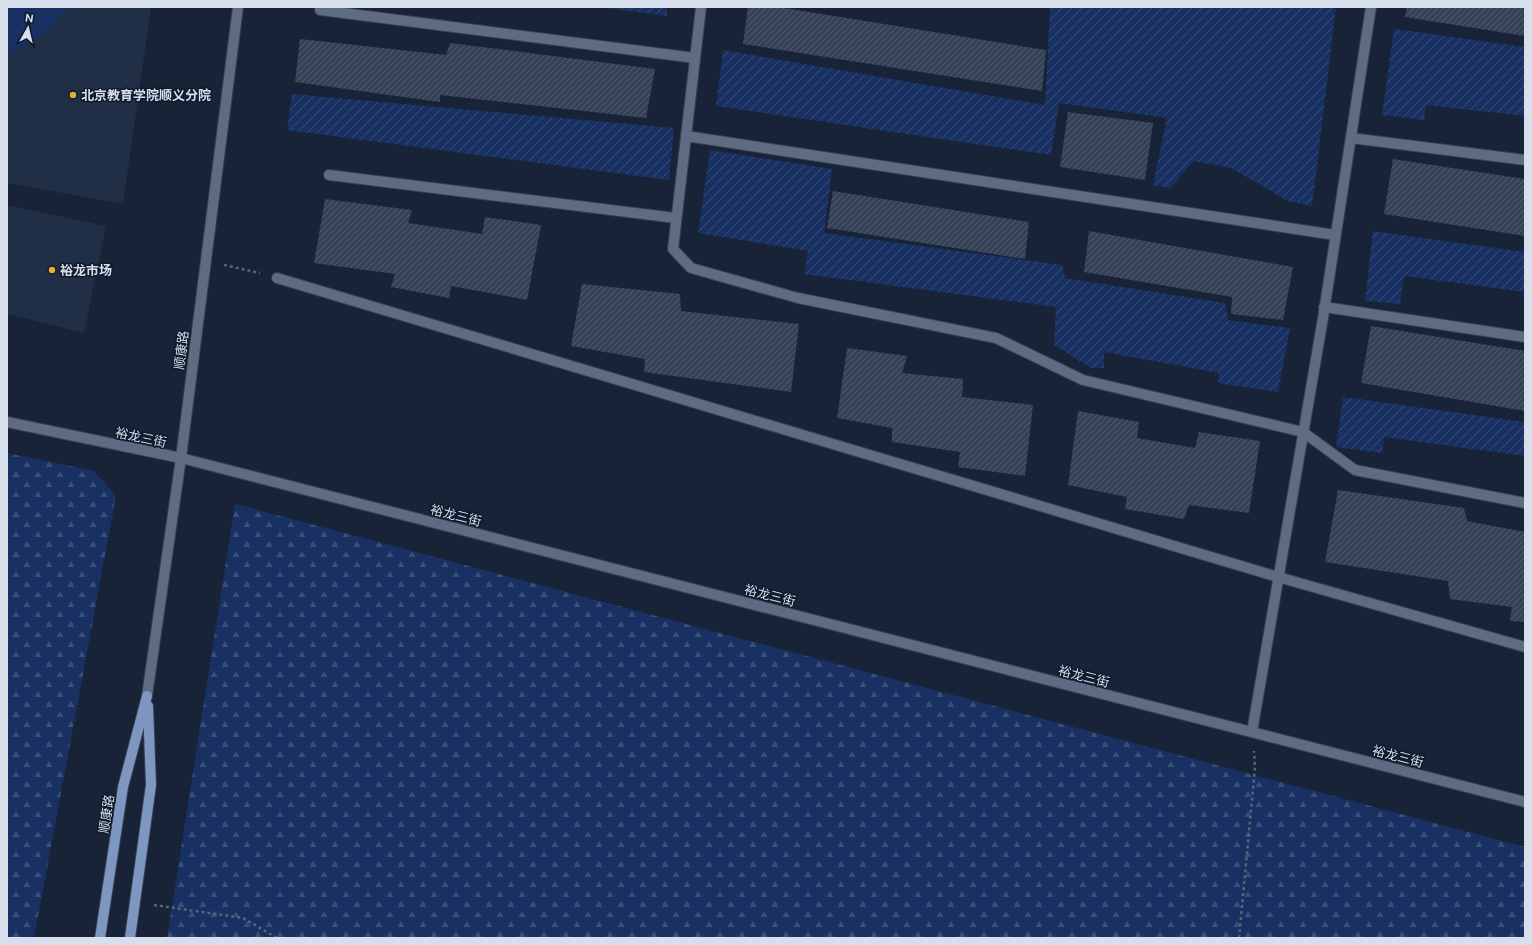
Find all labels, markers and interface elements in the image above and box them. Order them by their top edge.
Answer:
north arrow [8,8,48,48]
text: N [24,12,34,25]
place label: 北京教育学院顺义分院 [81,88,211,103]
marker: 北京教育学院顺义分院 [68,90,78,100]
place label: 裕龙市场 [60,263,112,278]
marker: 裕龙市场 [47,265,57,275]
street label: 顺康路 [172,330,191,370]
street label: 裕龙三街 [114,425,168,450]
street label: 裕龙三街 [429,502,483,529]
street label: 裕龙三街 [743,582,797,609]
street label: 裕龙三街 [1057,663,1111,690]
street label: 裕龙三街 [1371,743,1425,770]
street label: 顺康路 [96,794,117,835]

